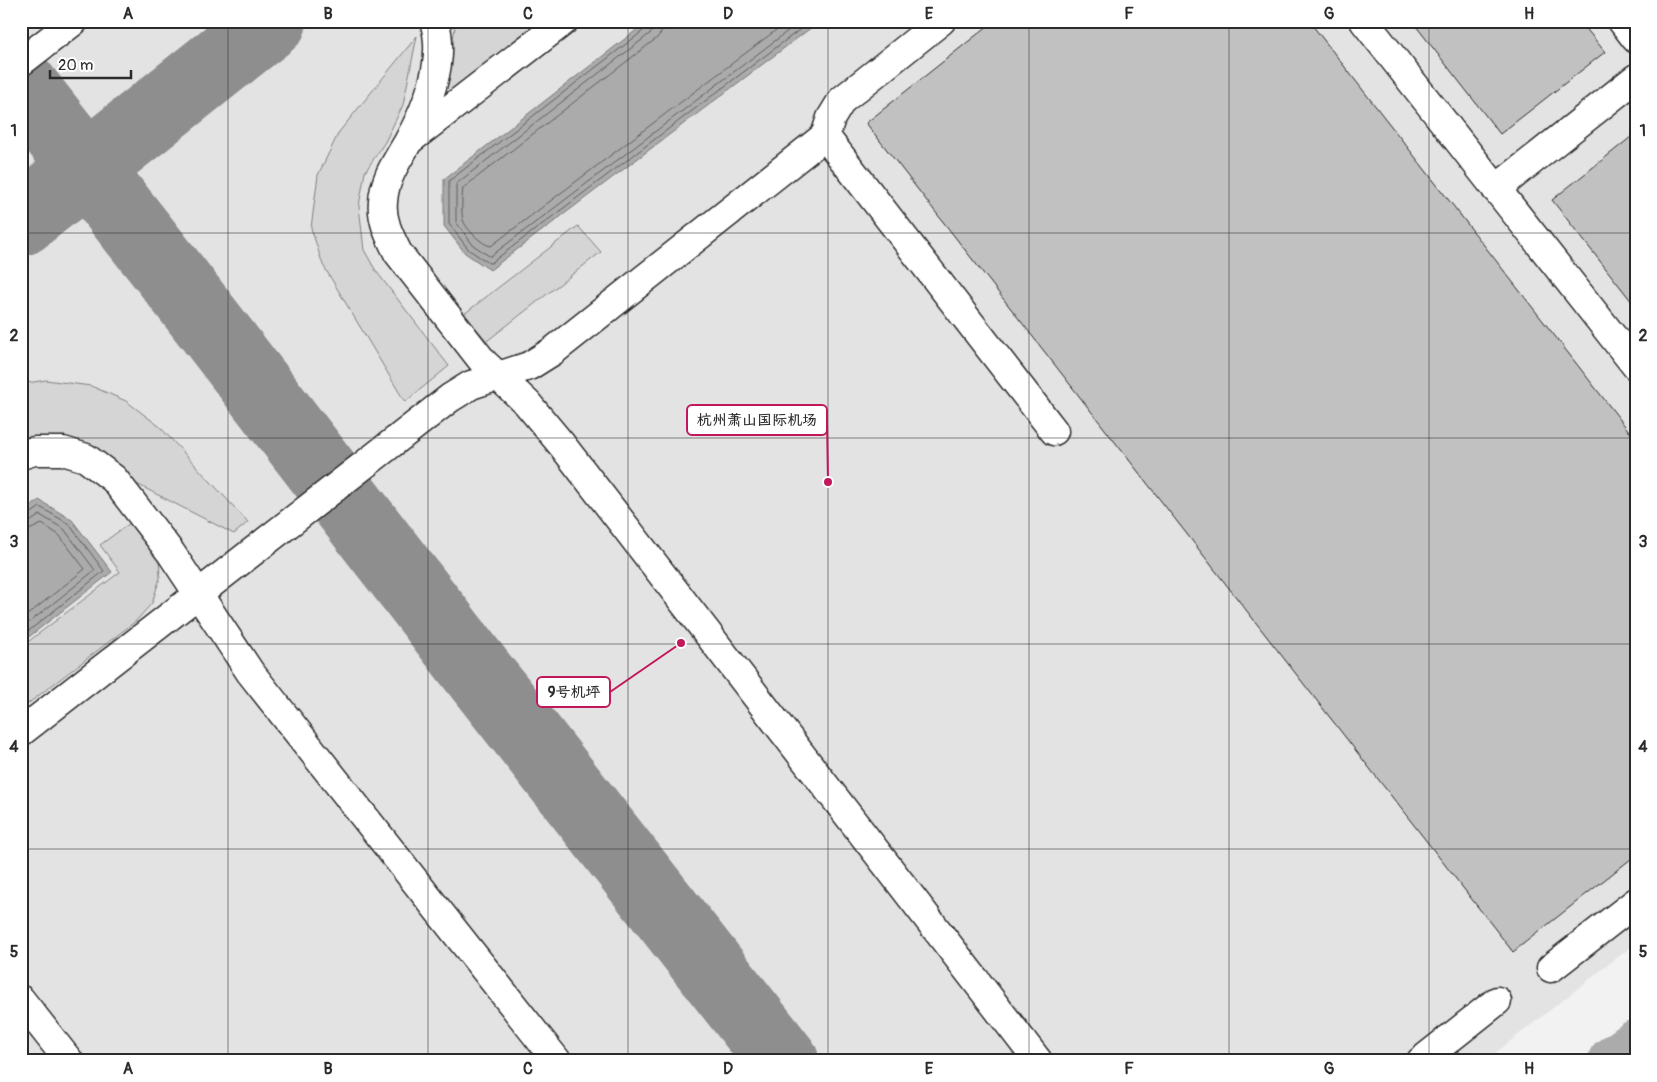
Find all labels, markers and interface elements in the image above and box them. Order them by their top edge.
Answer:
text: A [123,4,134,24]
text: B [323,4,333,24]
text: C [523,4,533,24]
text: D [723,4,733,24]
text: E [925,4,934,24]
text: F [1124,4,1134,24]
text: G [1324,4,1335,24]
text: H [1524,4,1534,24]
scale bar [50,48,131,80]
text: 20 m [58,56,93,75]
text: 1 [11,121,17,141]
text: 1 [1640,121,1646,141]
text: 2 [10,326,19,346]
text: 2 [1639,326,1648,346]
callout: 杭州萧山国际机场 [687,405,827,435]
text: 杭州萧山国际机场 [697,411,817,430]
text: 3 [10,532,19,552]
text: 3 [1639,532,1648,552]
callout: 9号机坪 [537,677,610,707]
text: 9号机坪 [548,683,600,702]
text: 4 [9,737,19,757]
text: 4 [1638,737,1648,757]
text: 5 [10,942,19,962]
text: 5 [1639,942,1648,962]
text: A [123,1059,134,1079]
text: B [323,1059,333,1079]
text: C [523,1059,533,1079]
text: D [723,1059,733,1079]
text: E [925,1059,934,1079]
text: F [1124,1059,1134,1079]
text: G [1324,1059,1335,1079]
text: H [1524,1059,1534,1079]

